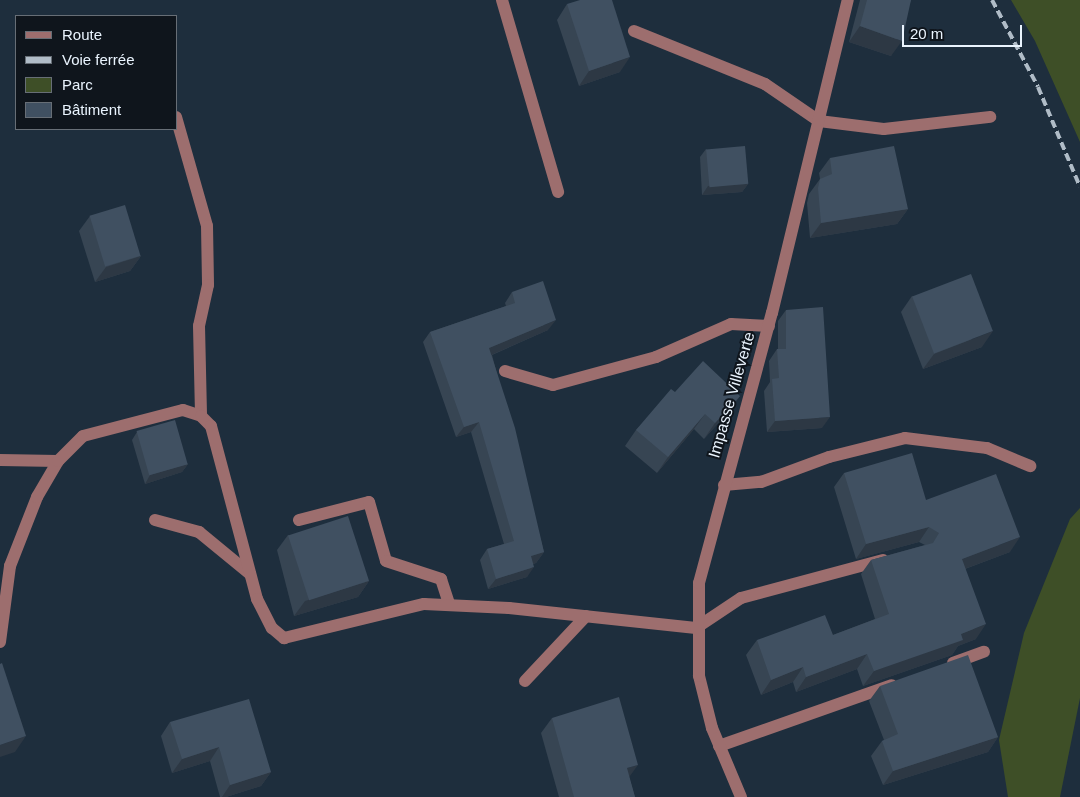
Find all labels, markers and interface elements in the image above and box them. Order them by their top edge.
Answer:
legend [15,15,178,130]
scale bar [905,15,1025,47]
text: 20 m [910,25,943,42]
text: Route [62,26,102,43]
text: Voie ferrée [62,51,135,68]
text: Parc [62,76,93,93]
text: Bâtiment [62,101,121,118]
street label: Impasse Villeverte [705,330,759,460]

